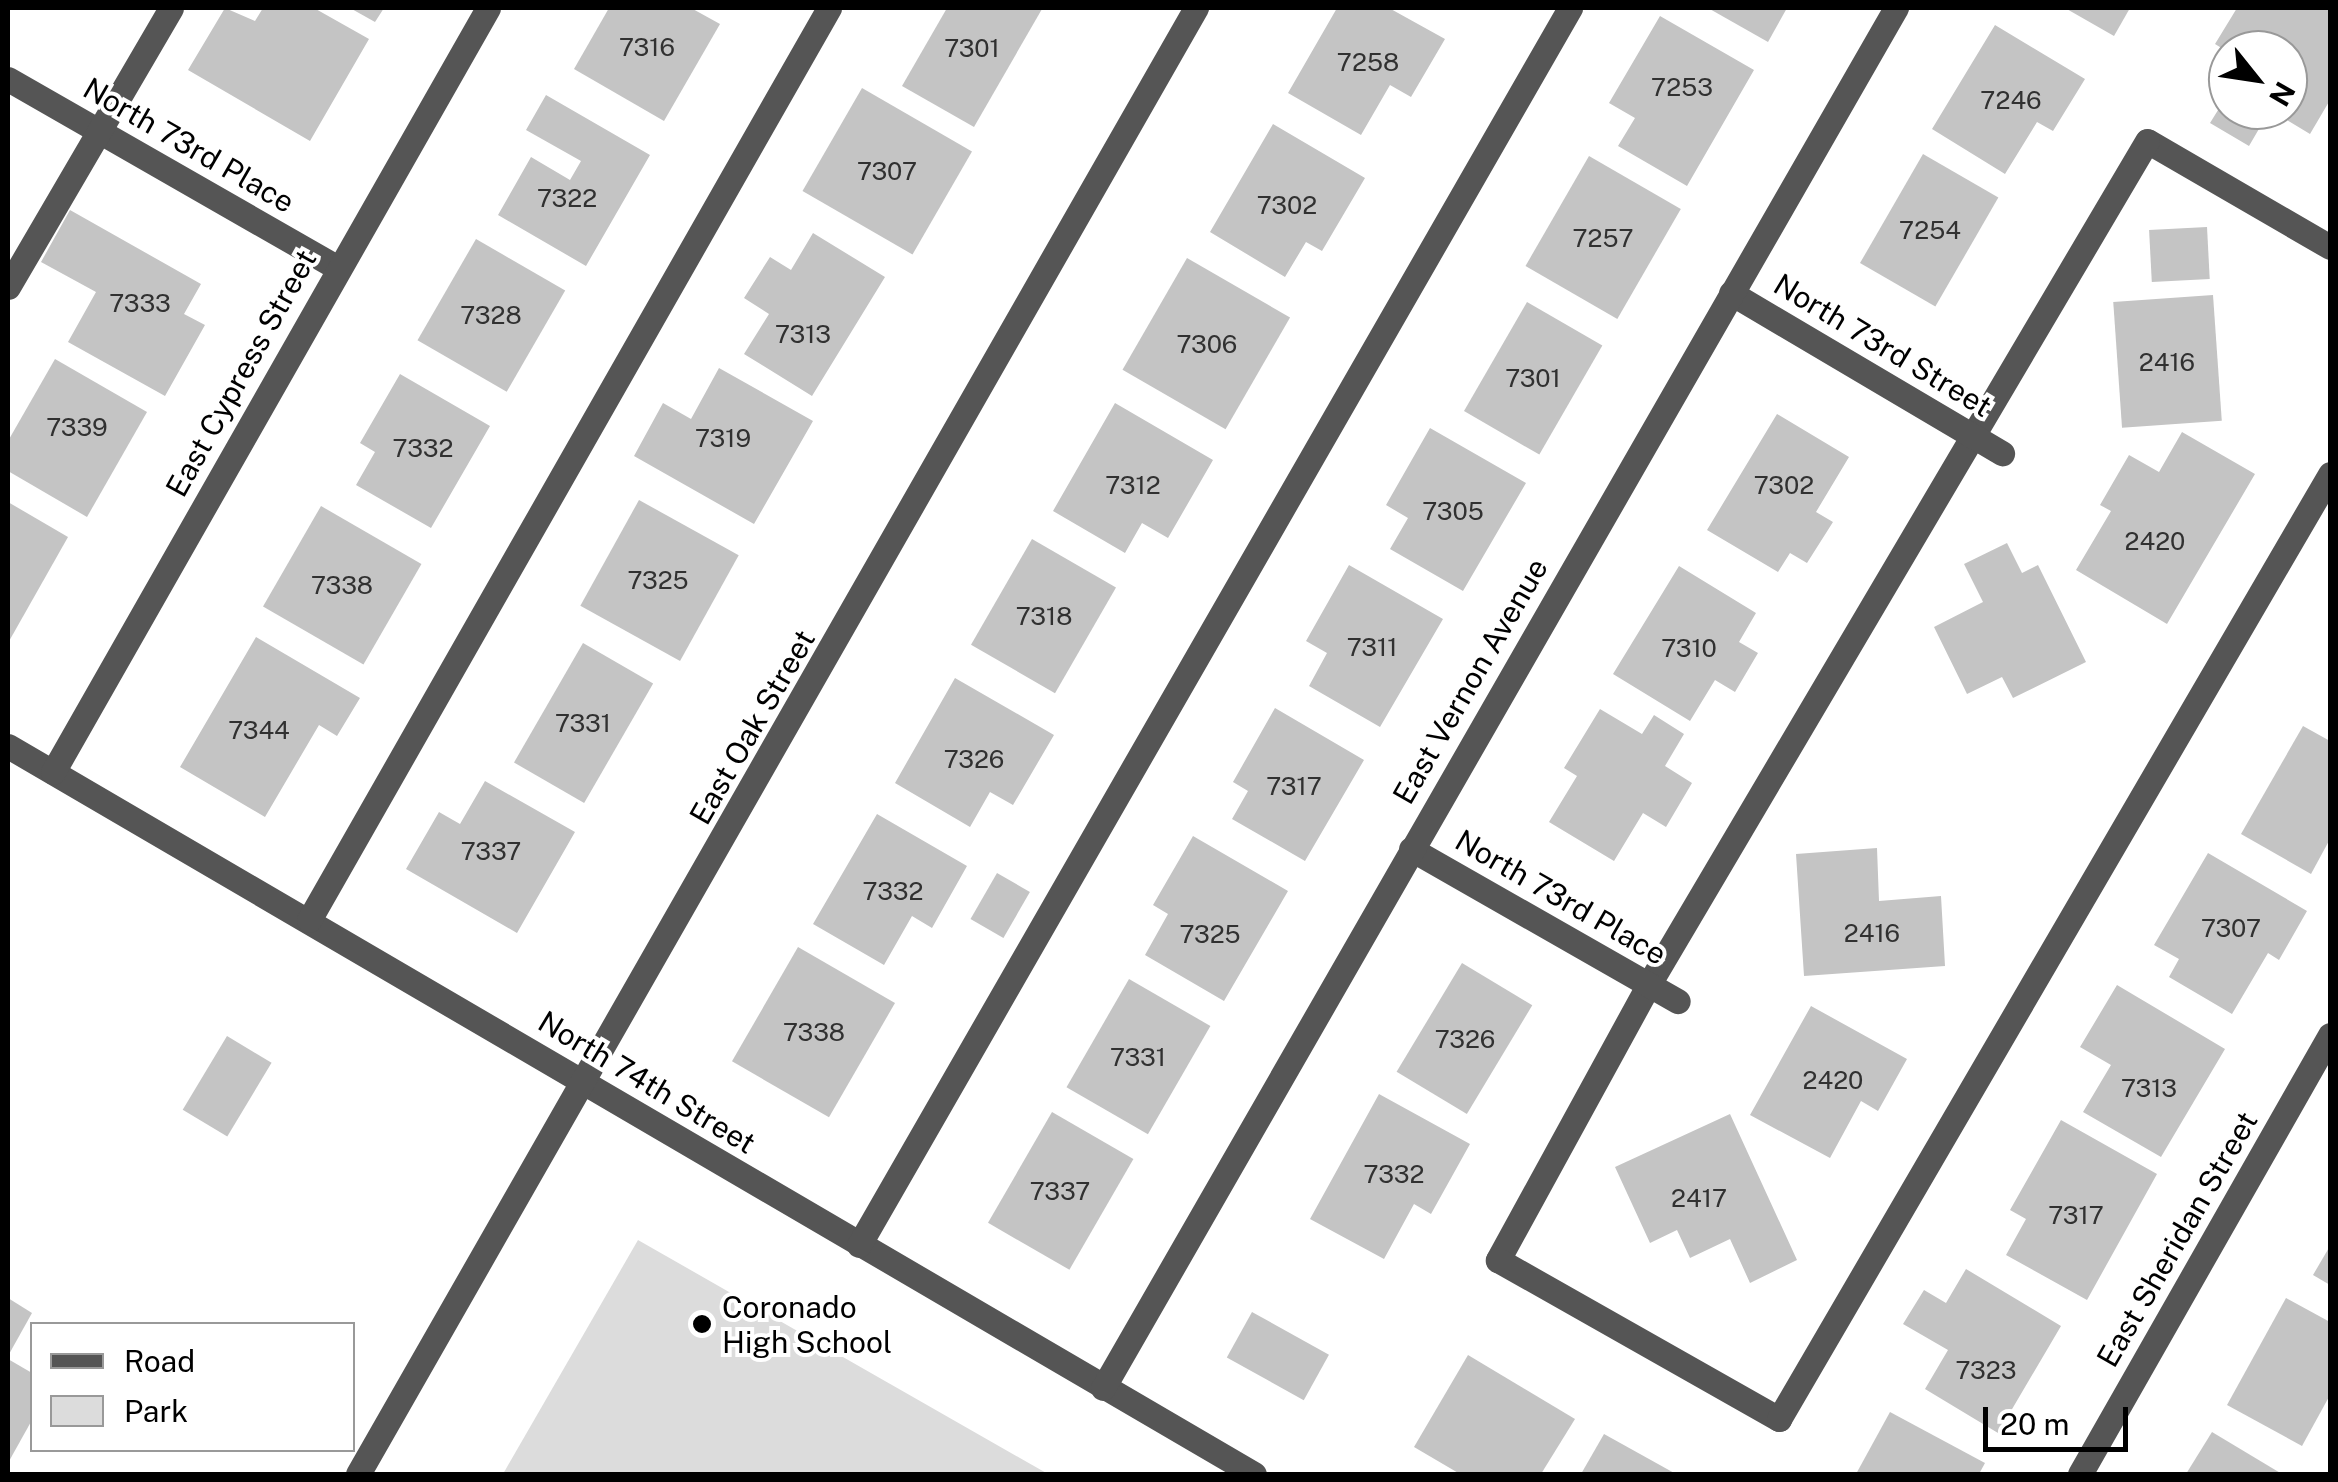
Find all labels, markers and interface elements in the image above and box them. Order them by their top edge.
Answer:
north arrow [2208,30,2308,130]
house number: 7316 [619,32,675,62]
house number: 7301 [944,33,1000,63]
house number: 7258 [1337,47,1399,77]
street label: North 73rd Place [77,70,301,220]
house number: 7253 [1651,72,1713,102]
text: N [2263,77,2302,112]
house number: 7246 [1980,85,2042,115]
house number: 7307 [857,156,917,186]
house number: 7322 [537,183,597,213]
house number: 7302 [1257,190,1317,220]
house number: 7254 [1899,215,1961,245]
house number: 7257 [1572,223,1634,253]
street label: East Cypress Street [158,243,324,503]
street label: North 73rd Street [1768,266,1998,424]
house number: 7333 [109,288,171,318]
house number: 7328 [460,300,522,330]
house number: 7313 [775,319,831,349]
house number: 7306 [1177,329,1237,359]
house number: 2416 [2139,347,2195,377]
house number: 7301 [1505,363,1561,393]
house number: 7339 [46,412,108,442]
house number: 7319 [695,423,751,453]
house number: 7332 [393,433,453,463]
house number: 7312 [1105,470,1161,500]
house number: 7302 [1754,470,1814,500]
house number: 7305 [1422,496,1484,526]
house number: 2420 [2125,526,2185,556]
street label: East Vernon Avenue [1385,552,1555,810]
house number: 7325 [627,565,689,595]
house number: 7338 [311,570,373,600]
house number: 7318 [1016,601,1072,631]
street label: East Oak Street [682,623,822,831]
house number: 7311 [1347,632,1397,662]
house number: 7310 [1661,633,1717,663]
house number: 7331 [555,708,611,738]
house number: 7344 [228,715,290,745]
house number: 7326 [944,744,1004,774]
house number: 7317 [1266,771,1322,801]
street label: North 73rd Place [1449,822,1673,972]
house number: 7337 [461,836,521,866]
house number: 7332 [863,876,923,906]
house number: 7307 [2201,913,2261,943]
house number: 2416 [1844,918,1900,948]
house number: 7325 [1179,919,1241,949]
street label: North 74th Street [532,1003,762,1161]
house number: 7338 [783,1017,845,1047]
house number: 7326 [1435,1024,1495,1054]
house number: 7331 [1110,1042,1166,1072]
house number: 2420 [1803,1065,1863,1095]
house number: 7313 [2121,1073,2177,1103]
street label: East Sheridan Street [2089,1105,2265,1373]
house number: 7332 [1364,1159,1424,1189]
house number: 7337 [1030,1176,1090,1206]
house number: 2417 [1671,1183,1727,1213]
house number: 7317 [2048,1200,2104,1230]
place label: Coronado High School [722,1289,892,1360]
marker: Coronado High School [691,1313,713,1335]
legend [30,1322,355,1452]
text: Road [124,1343,195,1379]
house number: 7323 [1956,1355,2016,1385]
scale bar [1988,1387,2133,1449]
text: Park [124,1393,188,1429]
text: 20 m [2000,1406,2069,1442]

